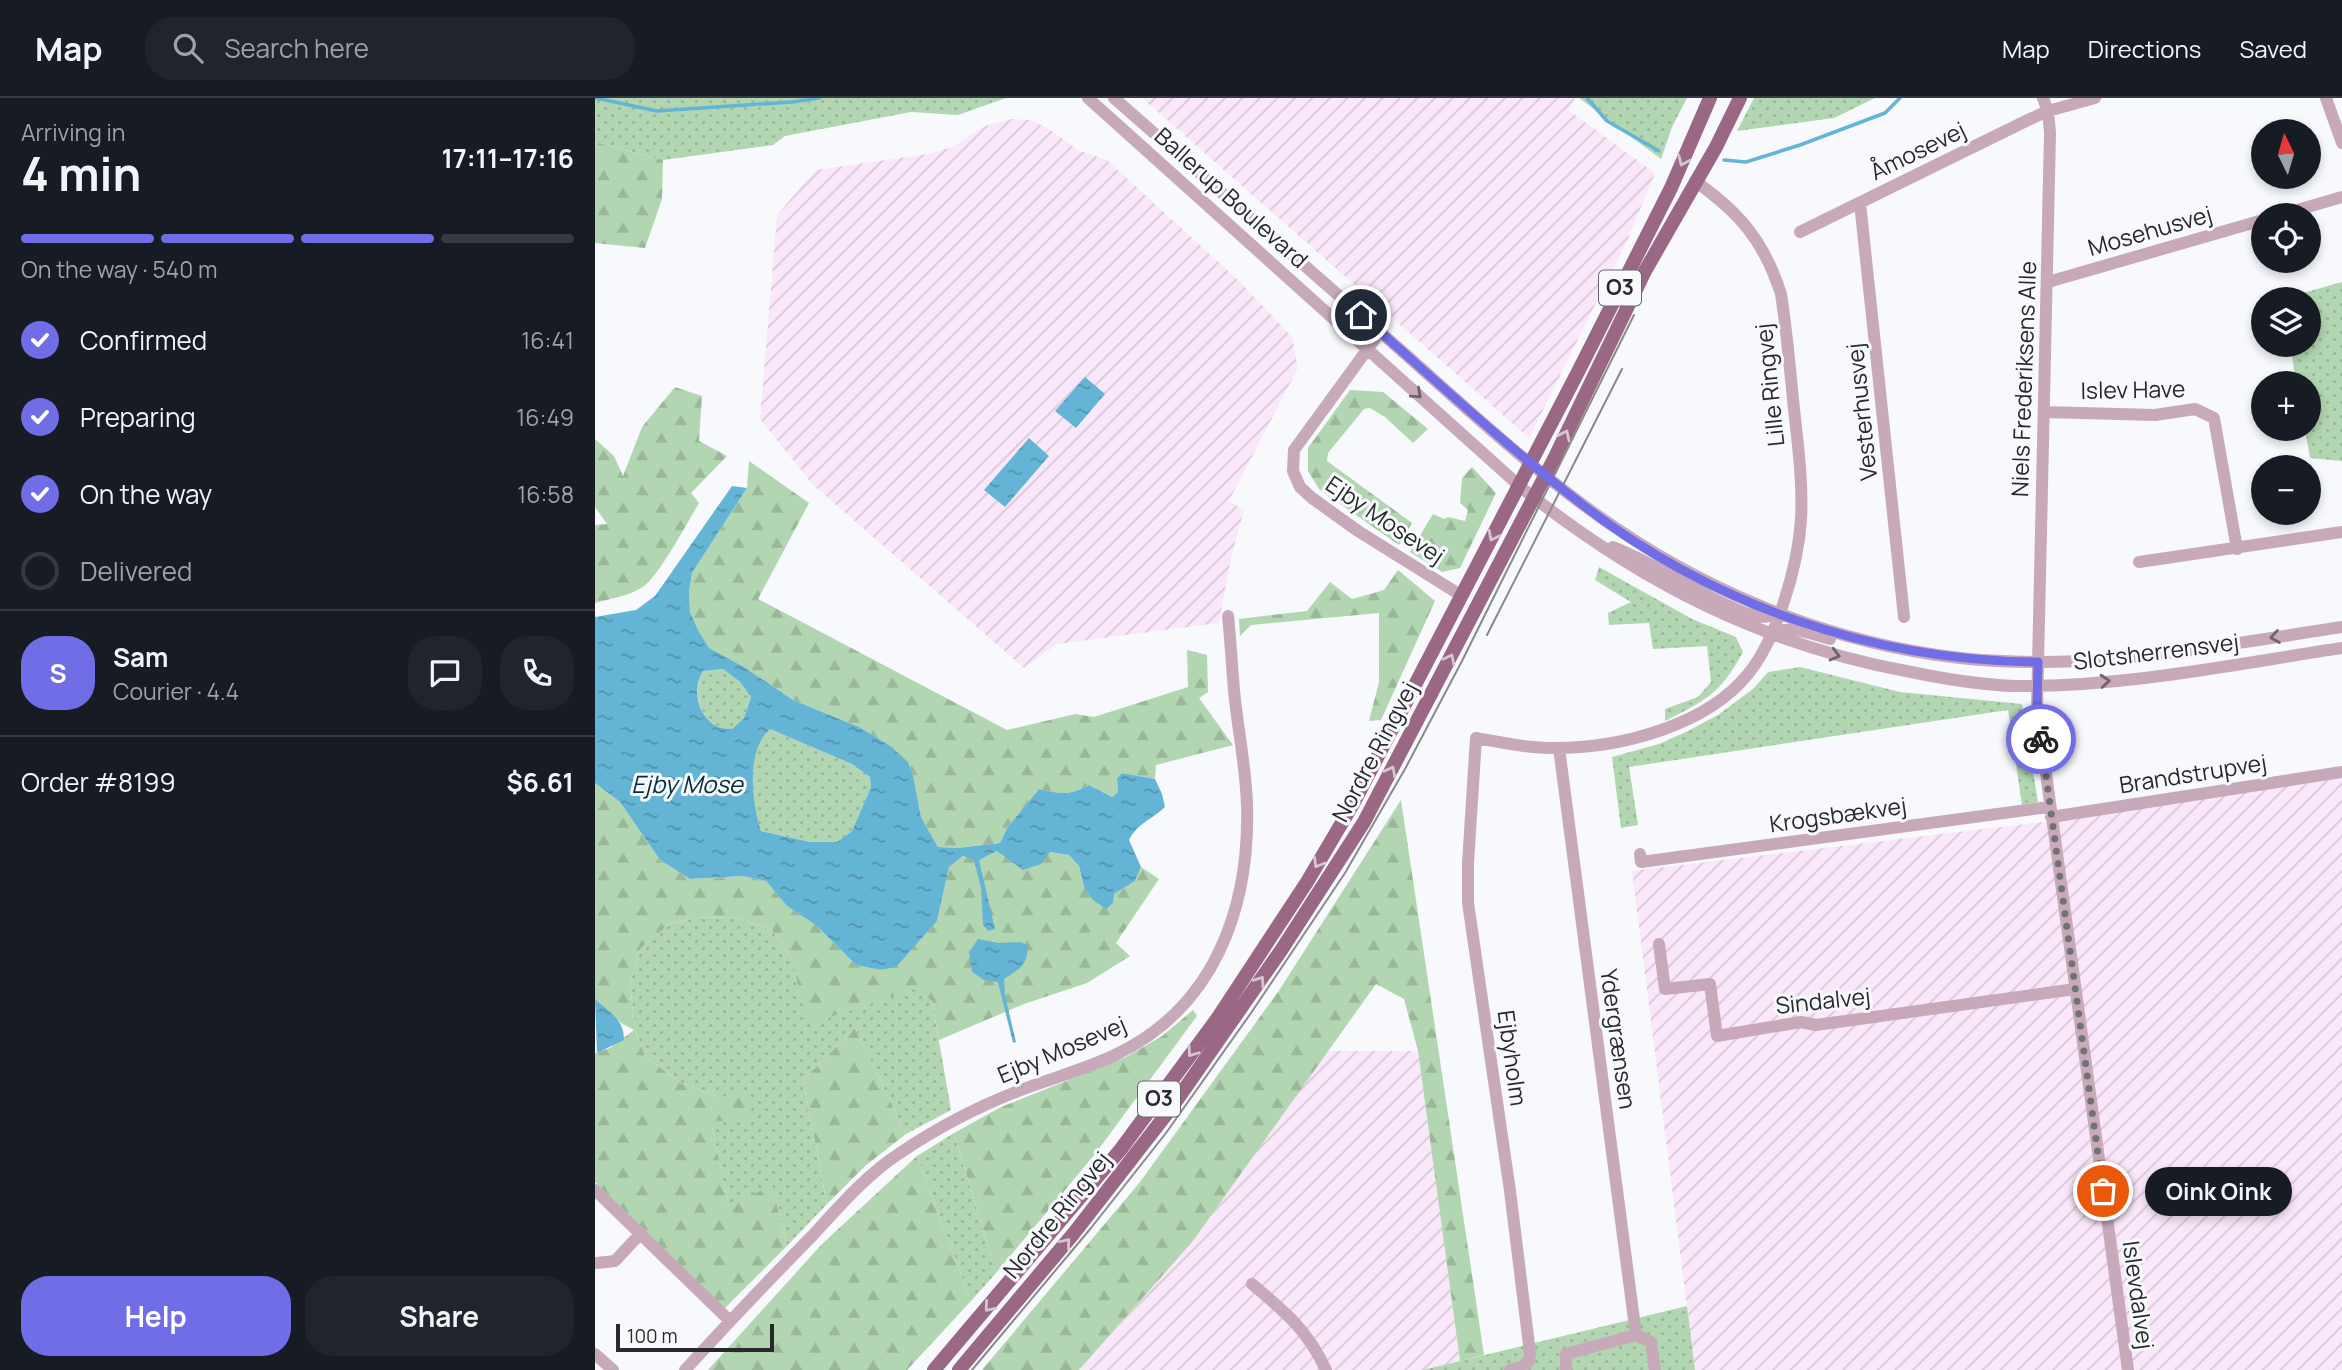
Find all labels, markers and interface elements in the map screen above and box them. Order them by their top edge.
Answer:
search box [145,17,635,80]
text: Map [35,26,103,71]
icon: search [169,29,207,67]
text: Search here [225,30,369,66]
text: Map [2002,32,2050,65]
text: Directions [2088,32,2201,65]
text: Saved [2239,32,2307,65]
street label: Åmosevej [1864,113,1971,187]
text: Arriving in [21,116,126,148]
north arrow [2251,119,2321,189]
map controls [2251,119,2321,525]
street label: Ballerup Boulevard [1148,120,1315,275]
text: 17:11–17:16 [441,140,574,176]
text: 4 min [21,142,141,205]
one-way arrow [1677,153,1691,166]
street label: Mosehusvej [2084,197,2216,263]
button: locate [2251,203,2321,273]
text: On the way · 540 m [21,253,217,285]
street label: Niels Frederiksens Alle [2003,261,2043,497]
road number: O3 [1599,270,1641,306]
pin [1331,285,1391,345]
button: layers [2251,287,2321,357]
icon: home [1342,296,1380,334]
icon: check [21,321,59,359]
text: Confirmed [80,322,207,358]
street label: Lille Ringvej [1747,322,1791,448]
text: 16:41 [521,324,574,356]
street label: Vesterhusvej [1838,342,1884,482]
button: + [2251,371,2321,441]
street label: Islev Have [2080,372,2186,406]
one-way arrow [1409,386,1422,399]
icon: check [21,398,59,436]
text: Preparing [80,399,196,435]
text: 16:49 [516,401,574,433]
one-way arrow [1557,430,1571,442]
button: − [2251,455,2321,525]
street label: Ejby Mosevej [1320,468,1451,571]
icon: check [21,475,59,513]
text: On the way [80,476,212,512]
text: 16:58 [517,478,574,510]
one-way arrow [1488,529,1501,541]
text: Delivered [80,553,192,589]
street label: Slotsherrensvej [2071,625,2241,677]
one-way arrow [2269,629,2280,644]
button: chat [408,636,482,710]
button: phone [500,636,574,710]
text: Sam [113,639,168,675]
one-way arrow [1829,647,1841,661]
one-way arrow [1442,654,1455,666]
text: S [49,655,67,691]
one-way arrow [2100,674,2111,689]
text: Courier · 4.4 [113,675,239,707]
street label: Nordre Ringvej [1324,676,1425,827]
courier [2006,704,2076,774]
icon: bike [2022,720,2060,758]
street label: Brandstrupvej [2117,746,2269,800]
text: Order #8199 [21,764,176,800]
text: $6.61 [506,764,574,800]
one-way arrow [1383,766,1397,778]
water label: Ejby Mose [631,767,745,800]
street label: Krogsbækvej [1767,789,1908,839]
one-way arrow [1313,855,1326,868]
street label: Ydergrænsen [1593,967,1645,1111]
one-way arrow [1252,976,1264,989]
street label: Sindalvej [1774,979,1872,1021]
street label: Ejby Mosevej [992,1008,1131,1091]
street label: Ejbyholm [1490,1008,1536,1108]
one-way arrow [1188,1044,1201,1057]
road number: O3 [1138,1082,1180,1116]
street label: Nordre Ringvej [995,1144,1117,1285]
pin [2073,1161,2133,1221]
callout: Oink Oink [2145,1166,2292,1216]
icon: bag [2084,1172,2122,1210]
text: Oink Oink [2166,1175,2271,1207]
one-way arrow [1057,1238,1070,1250]
street label: Islevdalvej [2116,1239,2162,1351]
button: Help [21,1276,291,1356]
button: Share [305,1276,574,1356]
one-way arrow [985,1298,997,1311]
scale bar [616,1321,773,1353]
text: 100 m [627,1323,678,1349]

